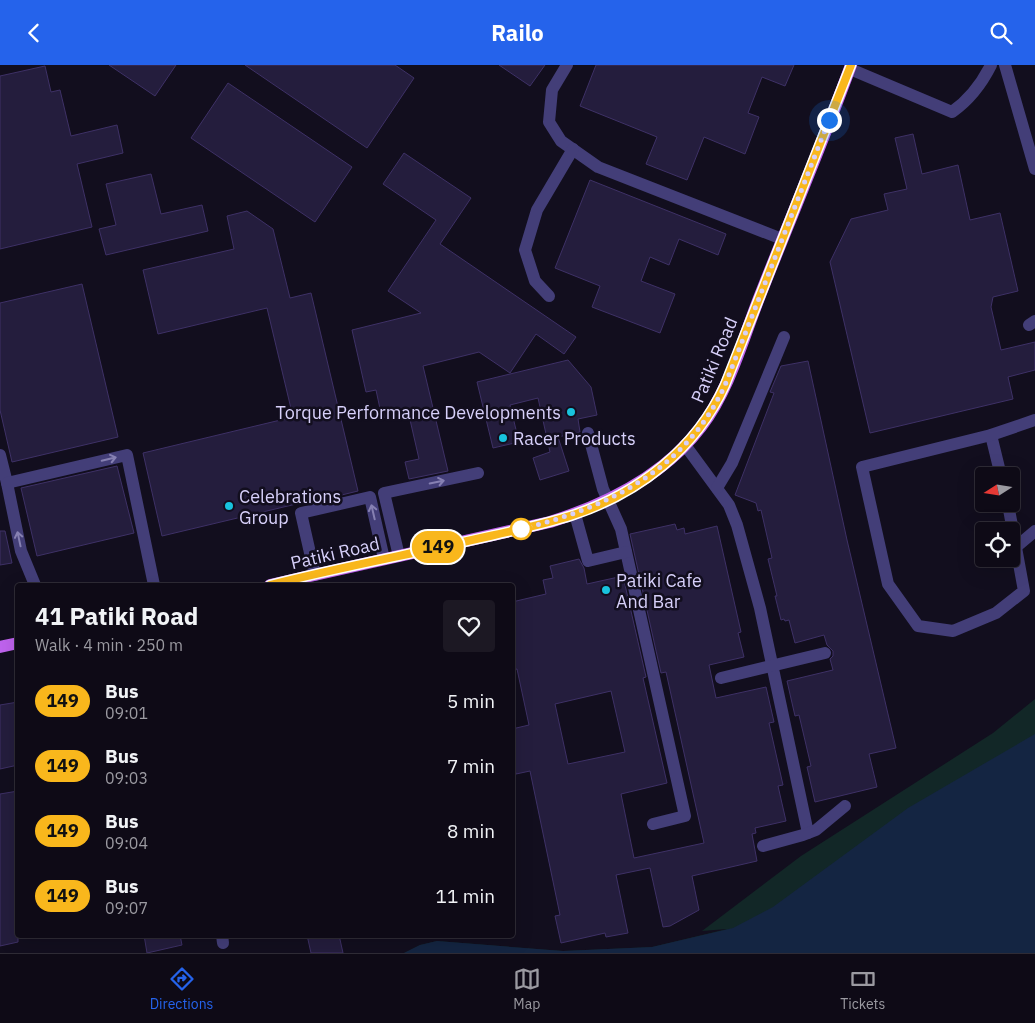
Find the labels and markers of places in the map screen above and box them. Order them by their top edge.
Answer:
place label: Torque Performance Developments [276,401,561,424]
marker: Torque Performance Developments [565,406,577,418]
place label: Racer Products [513,427,636,450]
marker: Racer Products [497,432,509,444]
place label: Celebrations Group [239,485,341,529]
marker: Celebrations Group [223,500,235,512]
unlabelled marker [510,518,532,540]
place label: Patiki Cafe And Bar [616,569,702,613]
marker: Patiki Cafe And Bar [600,584,612,596]

